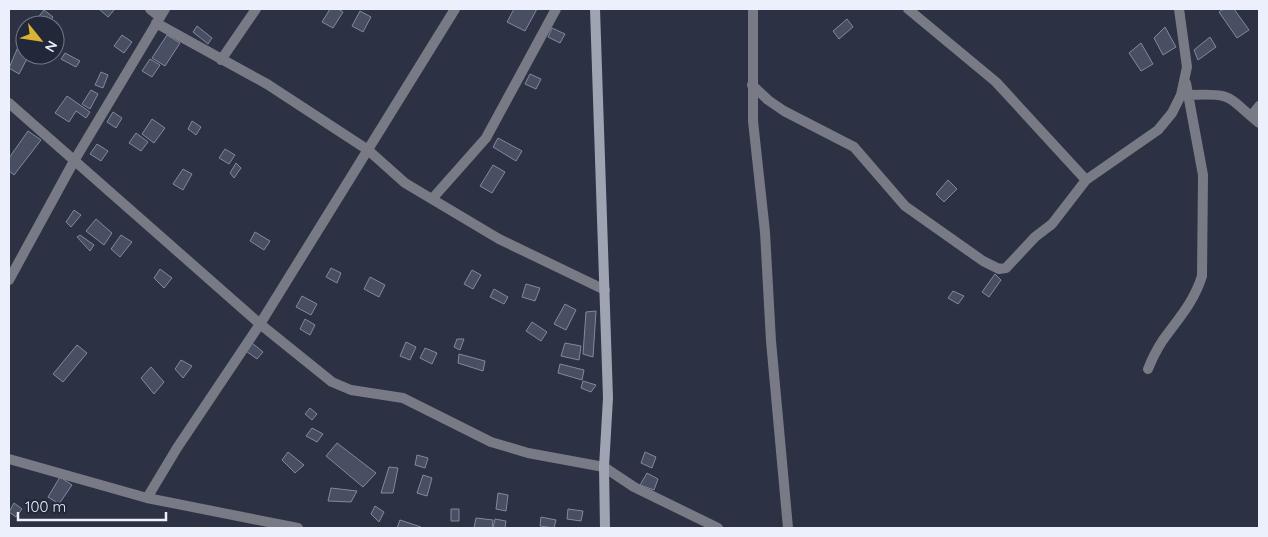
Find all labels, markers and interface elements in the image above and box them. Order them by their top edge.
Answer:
north arrow [15,15,65,65]
text: N [41,38,62,55]
scale bar [18,490,165,522]
text: 100 m [25,497,66,516]

